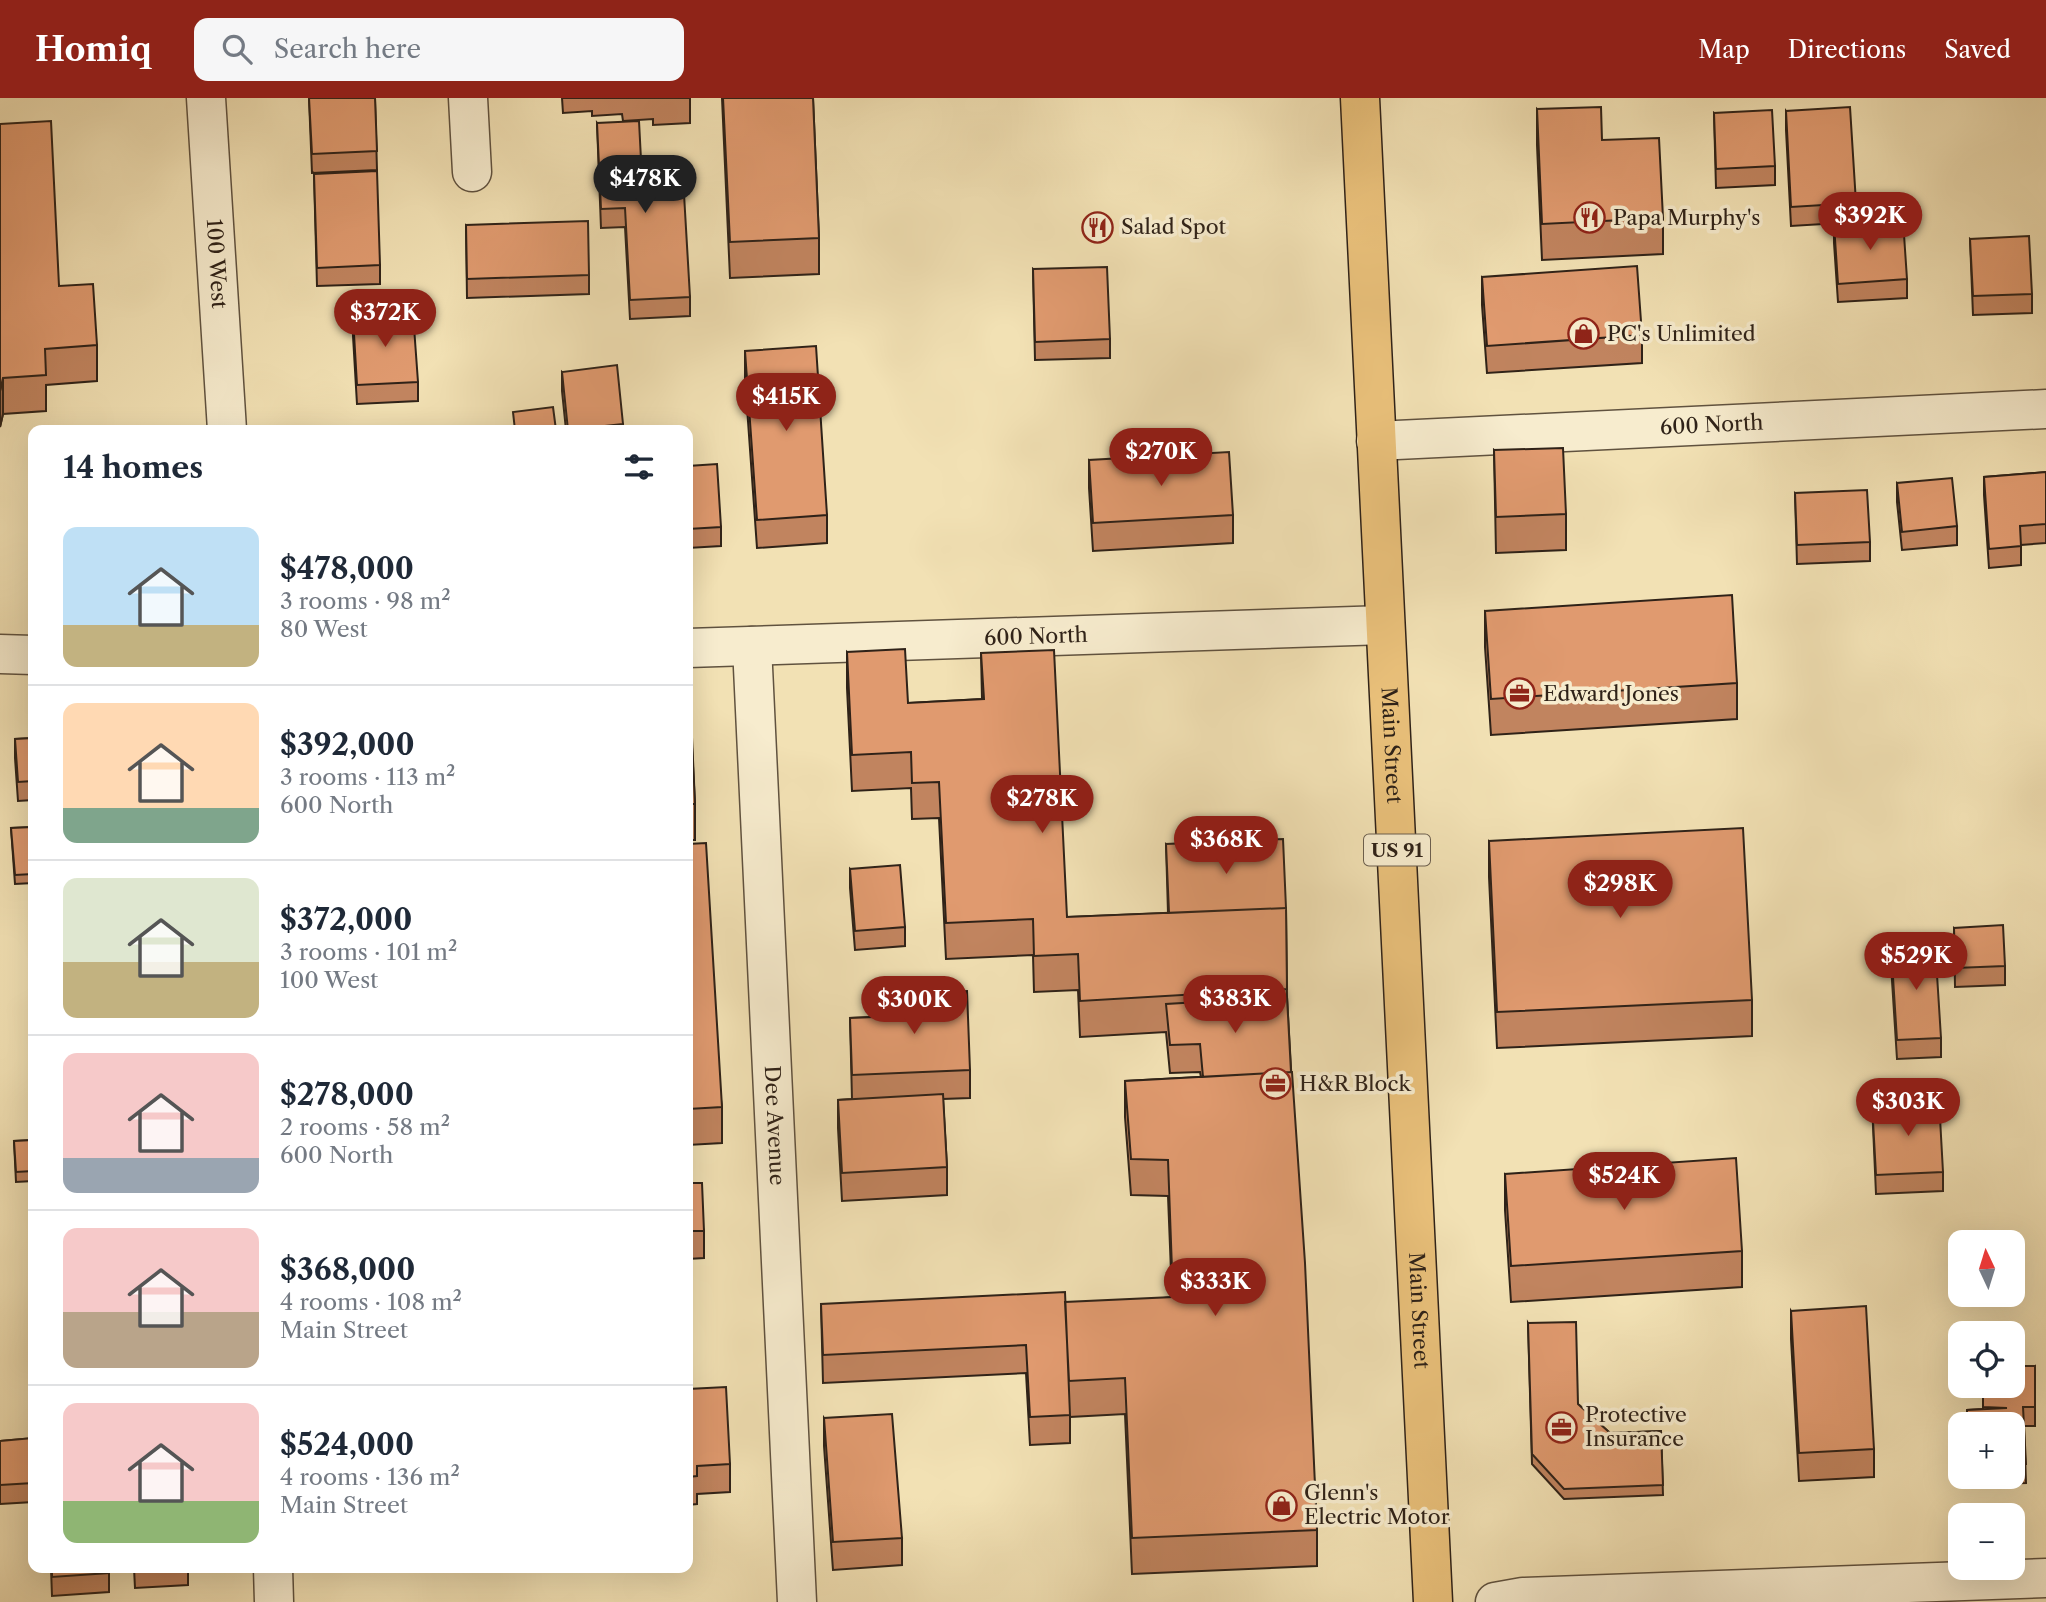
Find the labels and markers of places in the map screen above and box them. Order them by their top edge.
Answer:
pin: $478K [596,156,694,215]
pin: $392K [1821,192,1919,252]
restaurant icon: Papa Murphy's [1573,201,1607,235]
place label: Papa Murphy's [1613,205,1760,230]
restaurant icon: Salad Spot [1081,210,1115,244]
place label: Salad Spot [1121,214,1227,239]
pin: $372K [336,289,434,349]
shop icon: PC's Unlimited [1567,317,1601,351]
place label: PC's Unlimited [1607,321,1756,346]
pin: $415K [737,374,835,433]
pin: $270K [1112,428,1210,488]
office icon: Edward Jones [1503,677,1537,711]
place label: Edward Jones [1543,681,1679,706]
pin: $278K [993,776,1091,835]
pin: $368K [1177,816,1275,876]
pin: $298K [1571,860,1669,920]
pin: $529K [1867,932,1965,992]
pin: $300K [865,976,963,1036]
pin: $383K [1186,976,1284,1035]
office icon: H&R Block [1259,1067,1293,1101]
place label: H&R Block [1299,1071,1411,1096]
pin: $303K [1859,1079,1957,1138]
pin: $524K [1575,1152,1673,1212]
pin: $333K [1166,1258,1264,1318]
place label: Protective Insurance [1585,1402,1687,1451]
office icon: Protective Insurance [1545,1410,1579,1444]
place label: Glenn's Electric Motor [1304,1480,1450,1529]
shop icon: Glenn's Electric Motor [1264,1488,1298,1522]

